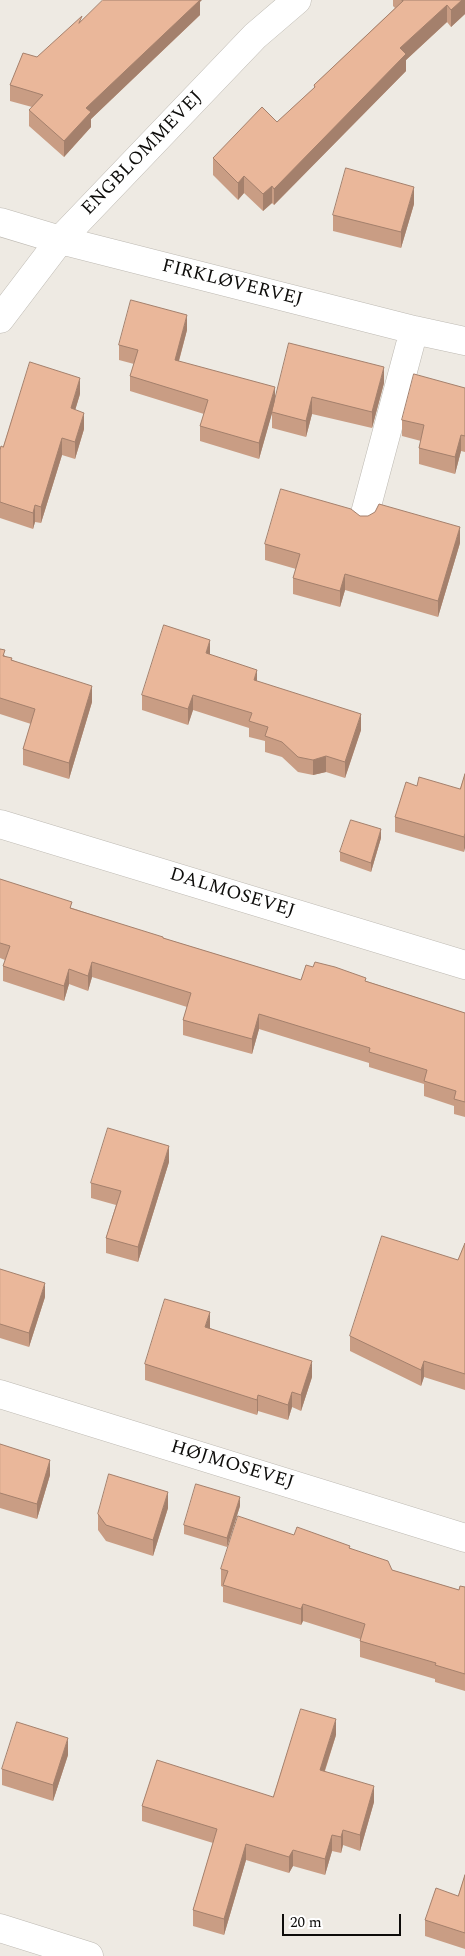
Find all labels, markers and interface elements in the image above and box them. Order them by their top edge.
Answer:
street label: ENGBLOMMEVEJ [78,87,208,221]
street label: FIRKLØVERVEJ [159,255,305,313]
street label: DALMOSEVEJ [166,864,298,924]
street label: HØJMOSEVEJ [168,1436,296,1496]
scale bar [285,1904,404,1936]
text: 20 m [290,1911,322,1934]

